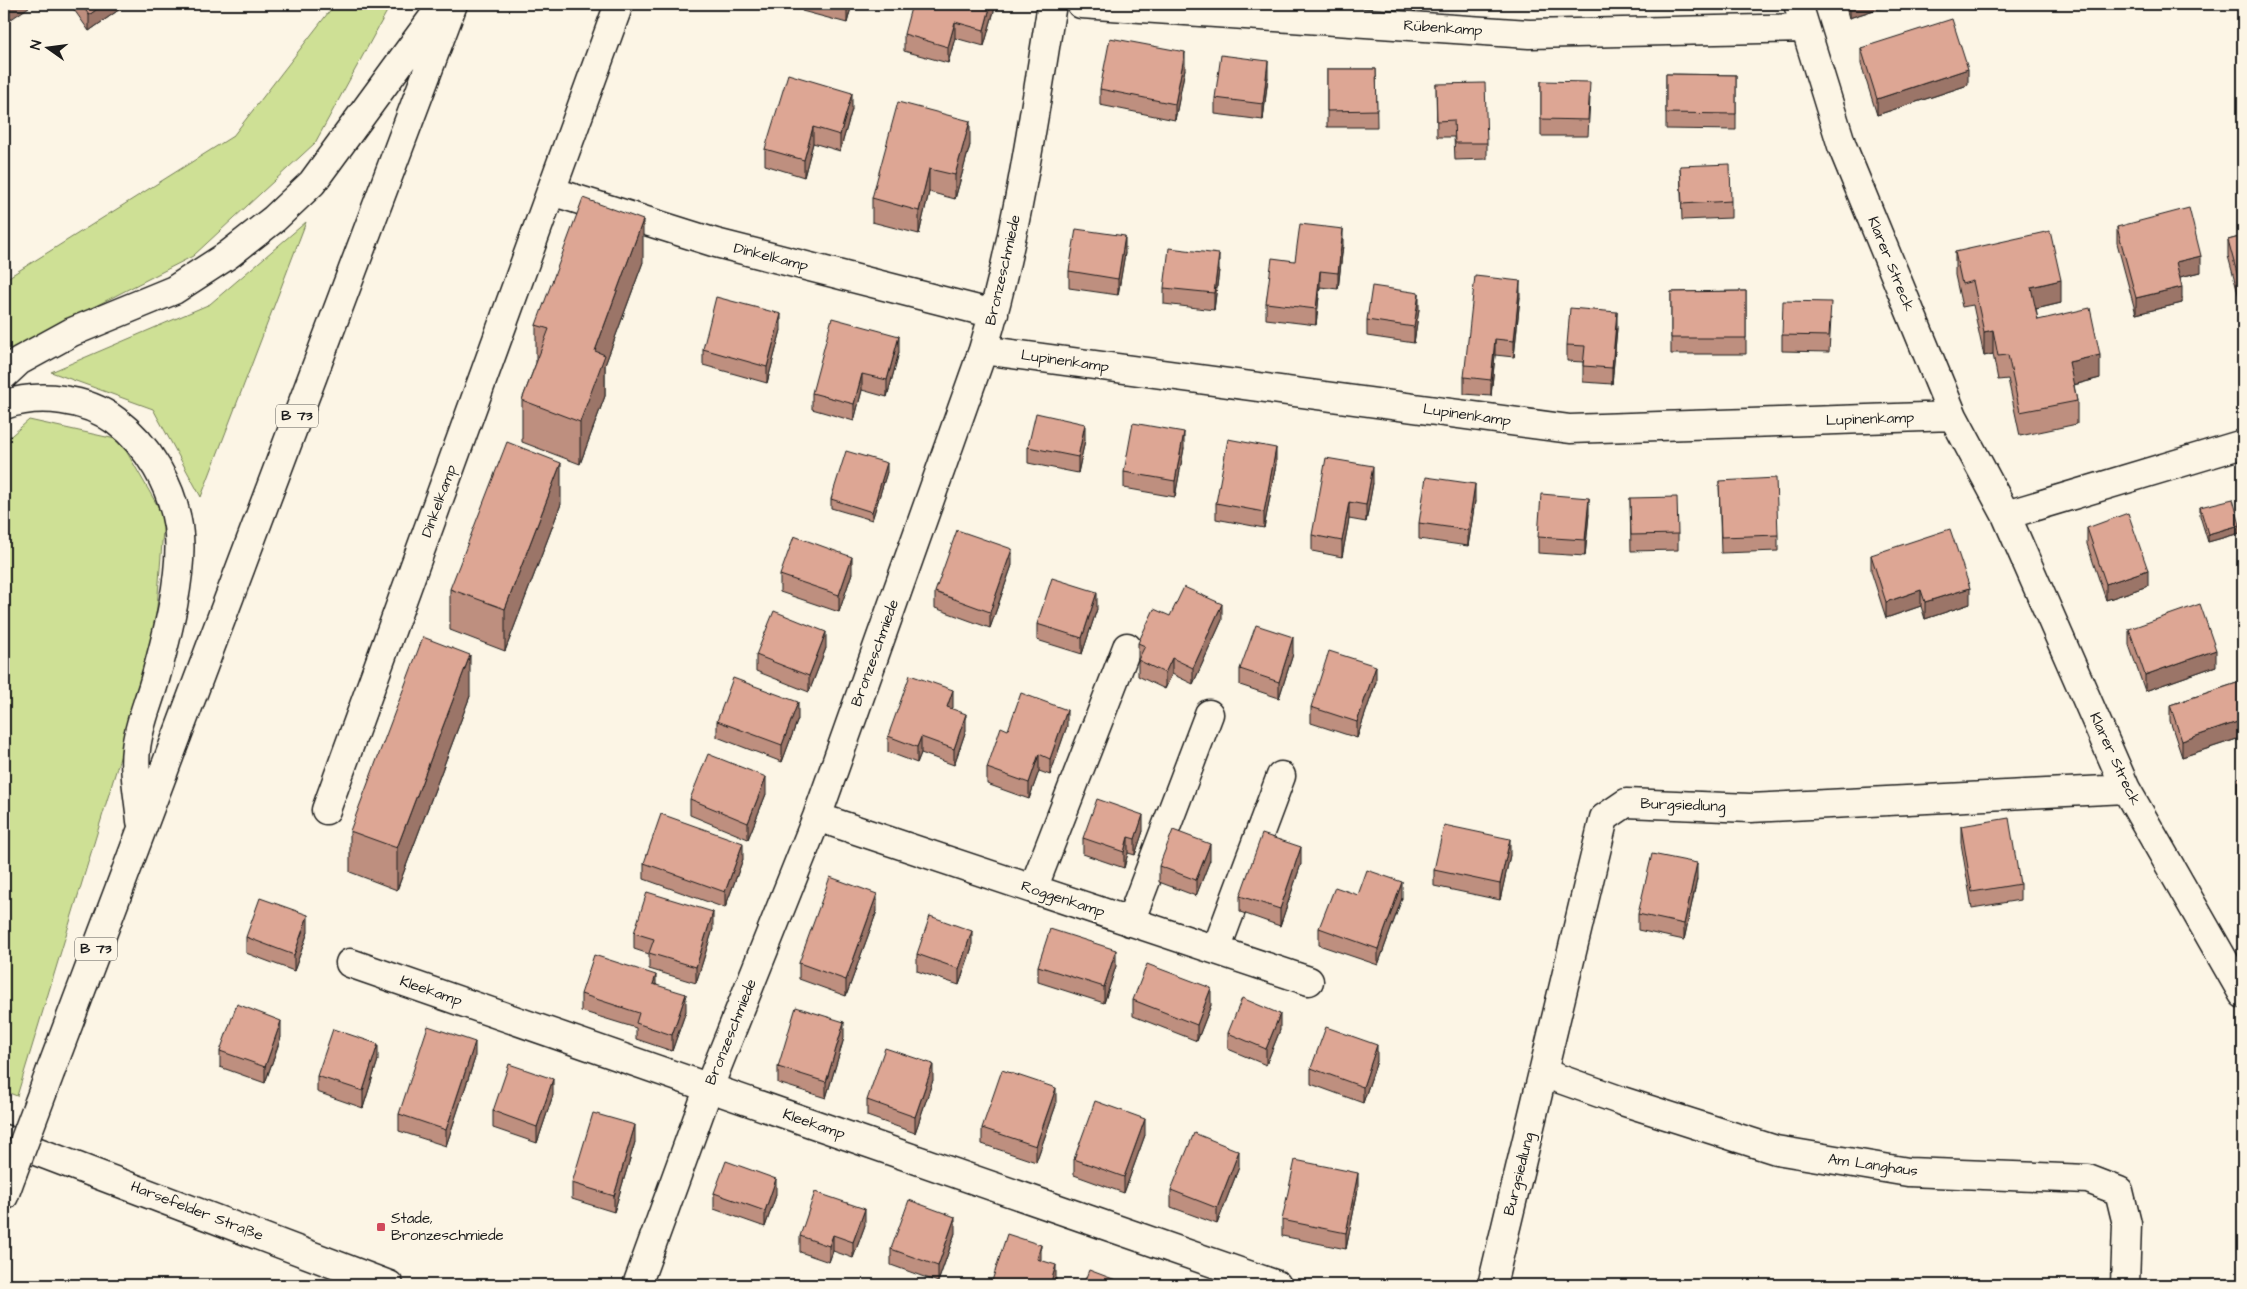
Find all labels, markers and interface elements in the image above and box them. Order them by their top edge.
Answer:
street label: Rübenkamp [1403,15,1483,41]
north arrow [22,22,72,72]
text: N [26,38,47,52]
street label: Bronzeschmiede [980,213,1026,327]
street label: Klarer Streck [1862,213,1920,315]
street label: Dinkelkamp [732,238,810,276]
street label: Lupinenkamp [1020,344,1110,378]
street label: Lupinenkamp [1422,398,1512,432]
road number: B 73 [276,404,318,428]
street label: Lupinenkamp [1825,407,1915,431]
street label: Dinkelkamp [416,462,462,540]
street label: Bronzeschmiede [846,596,904,710]
street label: Klarer Streck [2084,709,2146,809]
street label: Burgsiedlung [1640,793,1726,818]
street label: Roggenkamp [1018,876,1108,923]
road number: B 73 [75,938,117,961]
street label: Kleekamp [397,971,465,1011]
street label: Bronzeschmiede [700,976,762,1088]
street label: Kleekamp [780,1104,848,1144]
street label: Burgsiedlung [1499,1130,1541,1218]
street label: Am Langhaus [1826,1148,1920,1183]
street label: Harsefelder Straße [128,1176,266,1246]
place label: Stade, Bronzeschmiede [391,1208,504,1246]
marker: Stade, Bronzeschmiede [375,1221,387,1233]

